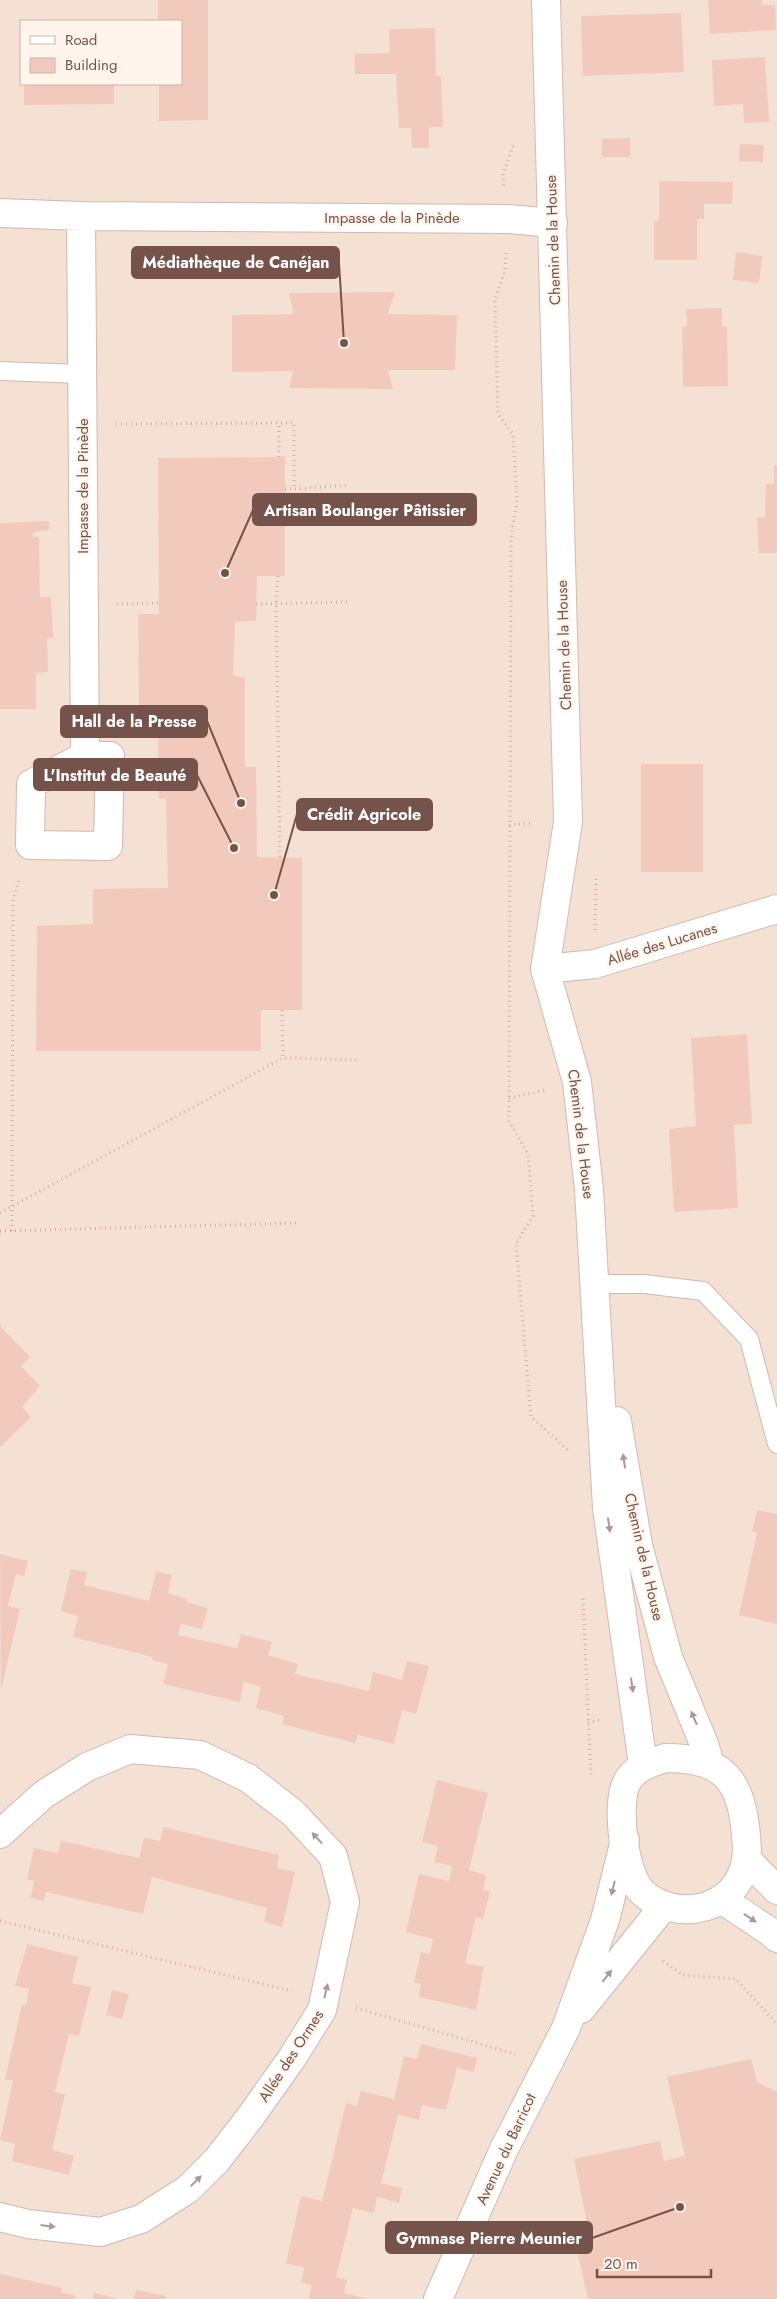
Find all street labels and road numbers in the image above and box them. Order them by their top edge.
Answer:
street label: Chemin de la House [540,174,566,306]
street label: Impasse de la Pinède [324,207,460,229]
street label: Impasse de la Pinède [72,418,94,554]
street label: Chemin de la House [551,579,577,711]
street label: Allée des Lucanes [604,917,720,971]
street label: Chemin de la House [562,1068,600,1200]
street label: Chemin de la House [619,1491,669,1623]
street label: Allée des Ormes [253,2006,329,2106]
street label: Avenue du Barricot [470,2089,542,2208]

